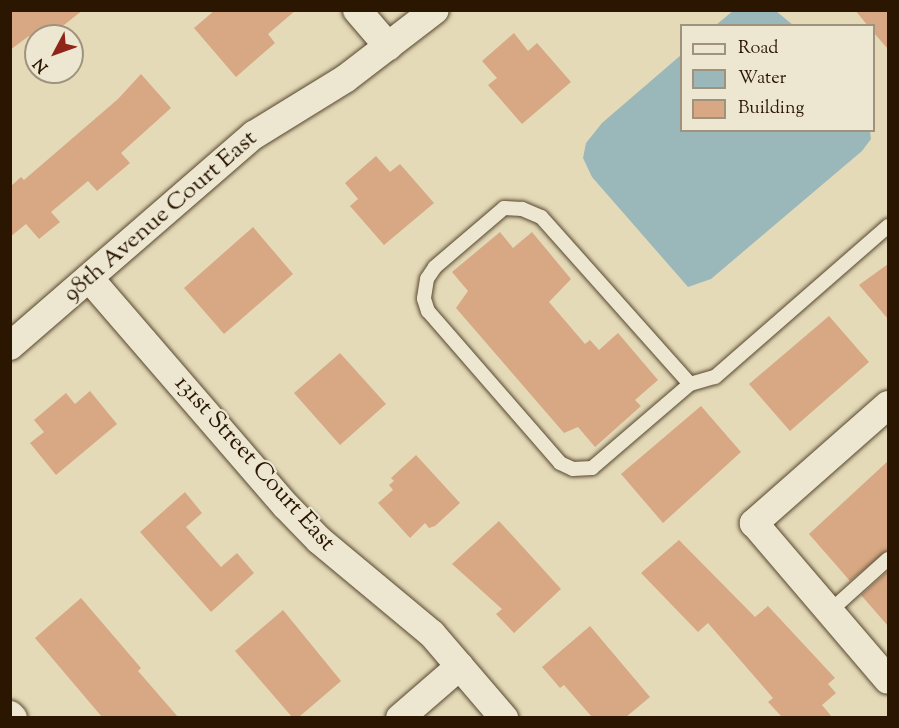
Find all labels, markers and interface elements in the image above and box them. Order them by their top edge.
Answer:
north arrow [24,24,84,84]
legend [680,24,875,132]
text: Road [738,36,778,62]
text: N [29,52,54,77]
text: Water [738,66,786,92]
text: Building [738,96,804,122]
street label: 98th Avenue Court East [58,125,264,309]
street label: 131st Street Court East [167,370,341,558]

